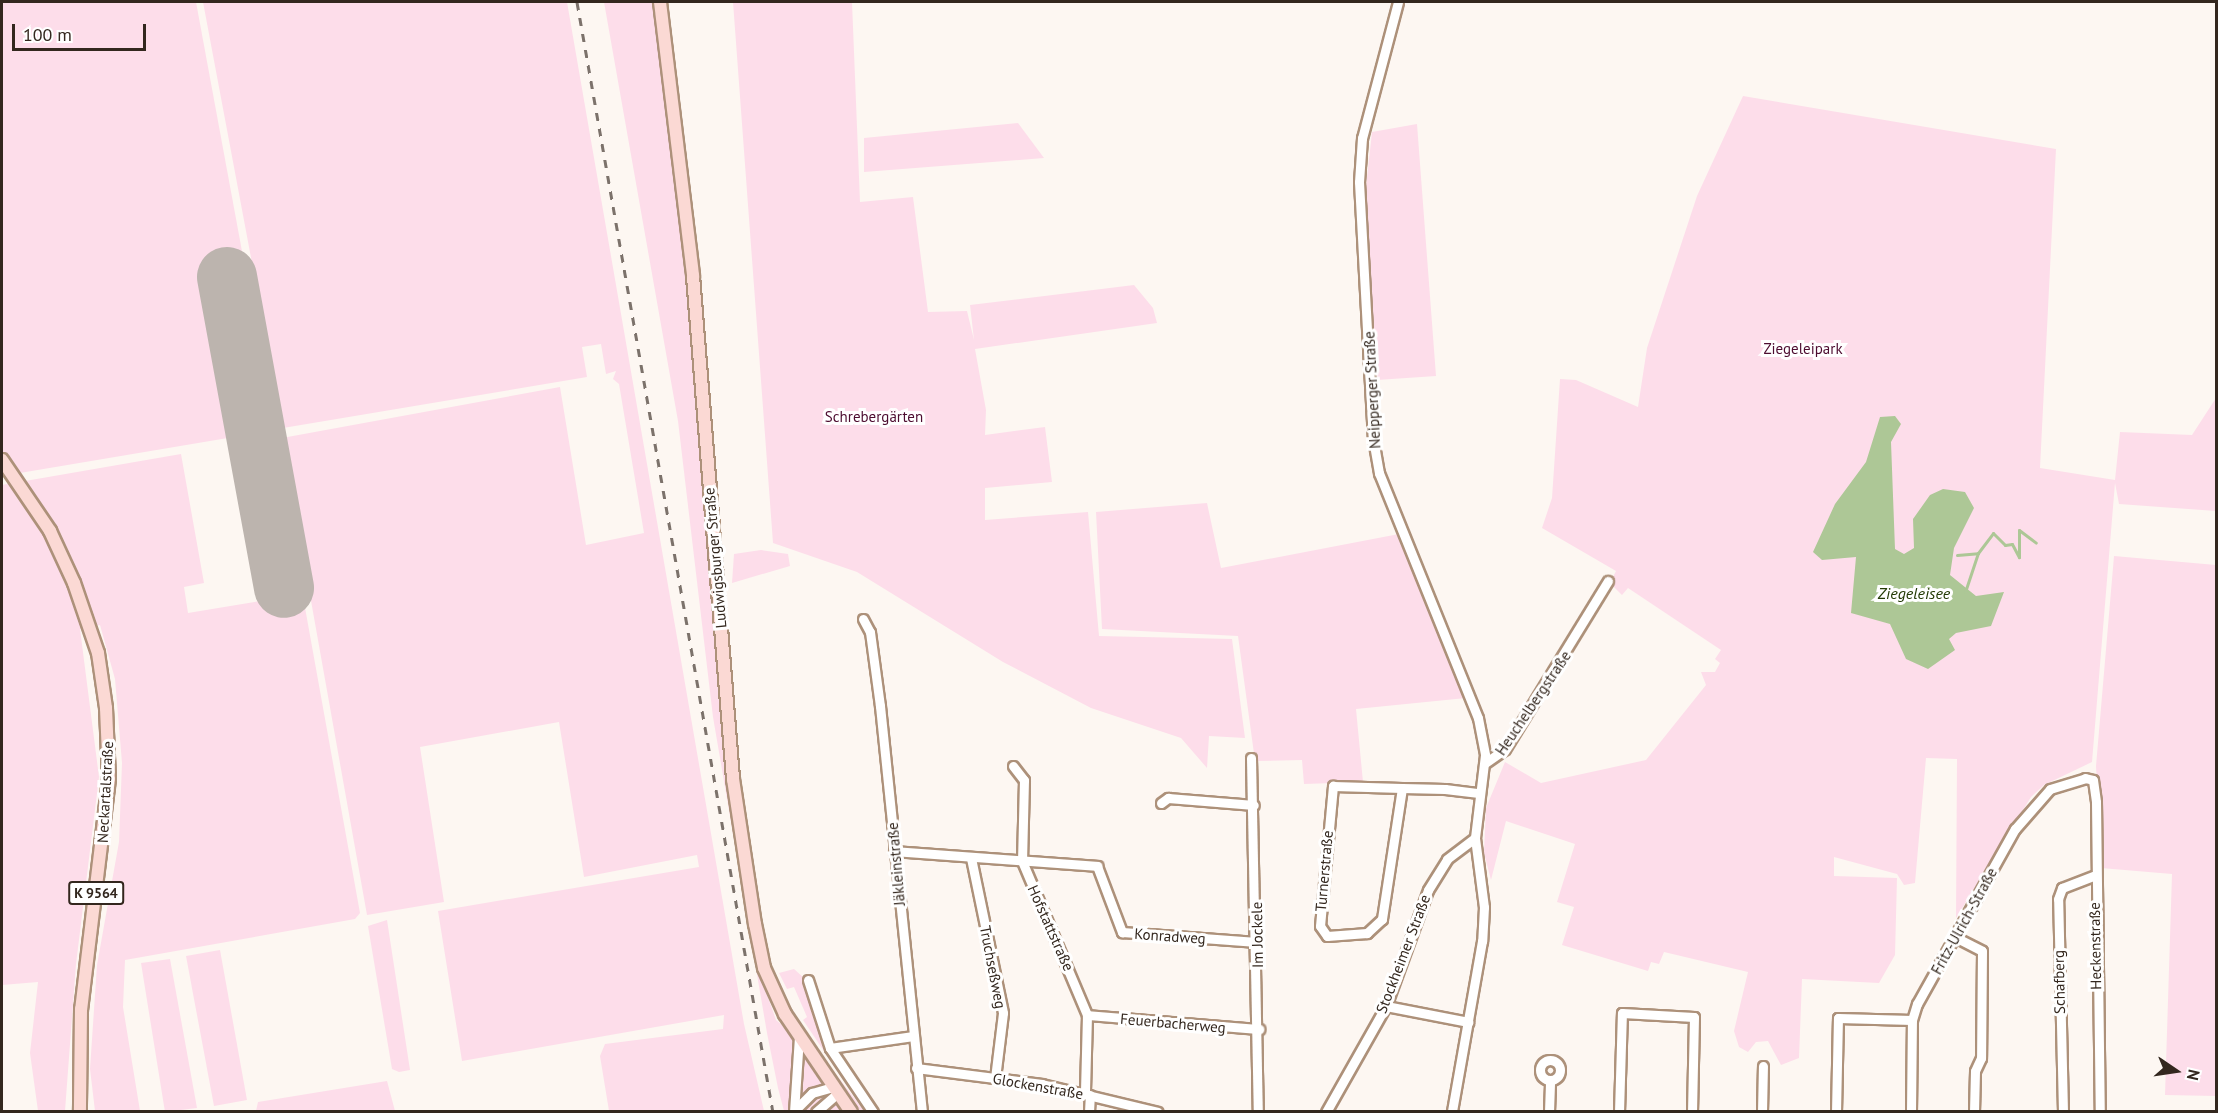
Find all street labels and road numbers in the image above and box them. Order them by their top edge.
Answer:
street label: Neipperger Straße [1360,331,1384,449]
street label: Ludwigsburger Straße [700,487,730,629]
street label: Heuchelbergstraße [1491,647,1575,759]
street label: Neckartalstraße [93,741,117,843]
street label: Jäkleinstraße [883,822,909,906]
street label: Turnerstraße [1311,830,1337,912]
street label: Fritz-Ulrich-Straße [1927,865,2001,977]
road number: K 9564 [68,882,124,904]
street label: Hofstattstraße [1024,882,1078,974]
street label: Stockheimer Straße [1372,892,1434,1016]
street label: Im Jockele [1247,902,1267,968]
street label: Heckenstraße [2085,902,2105,990]
street label: Truchseßweg [976,924,1010,1010]
street label: Konradweg [1134,925,1206,947]
street label: Schafberg [2049,950,2069,1014]
street label: Feuerbacherweg [1120,1009,1226,1037]
street label: Glockenstraße [991,1069,1085,1103]

